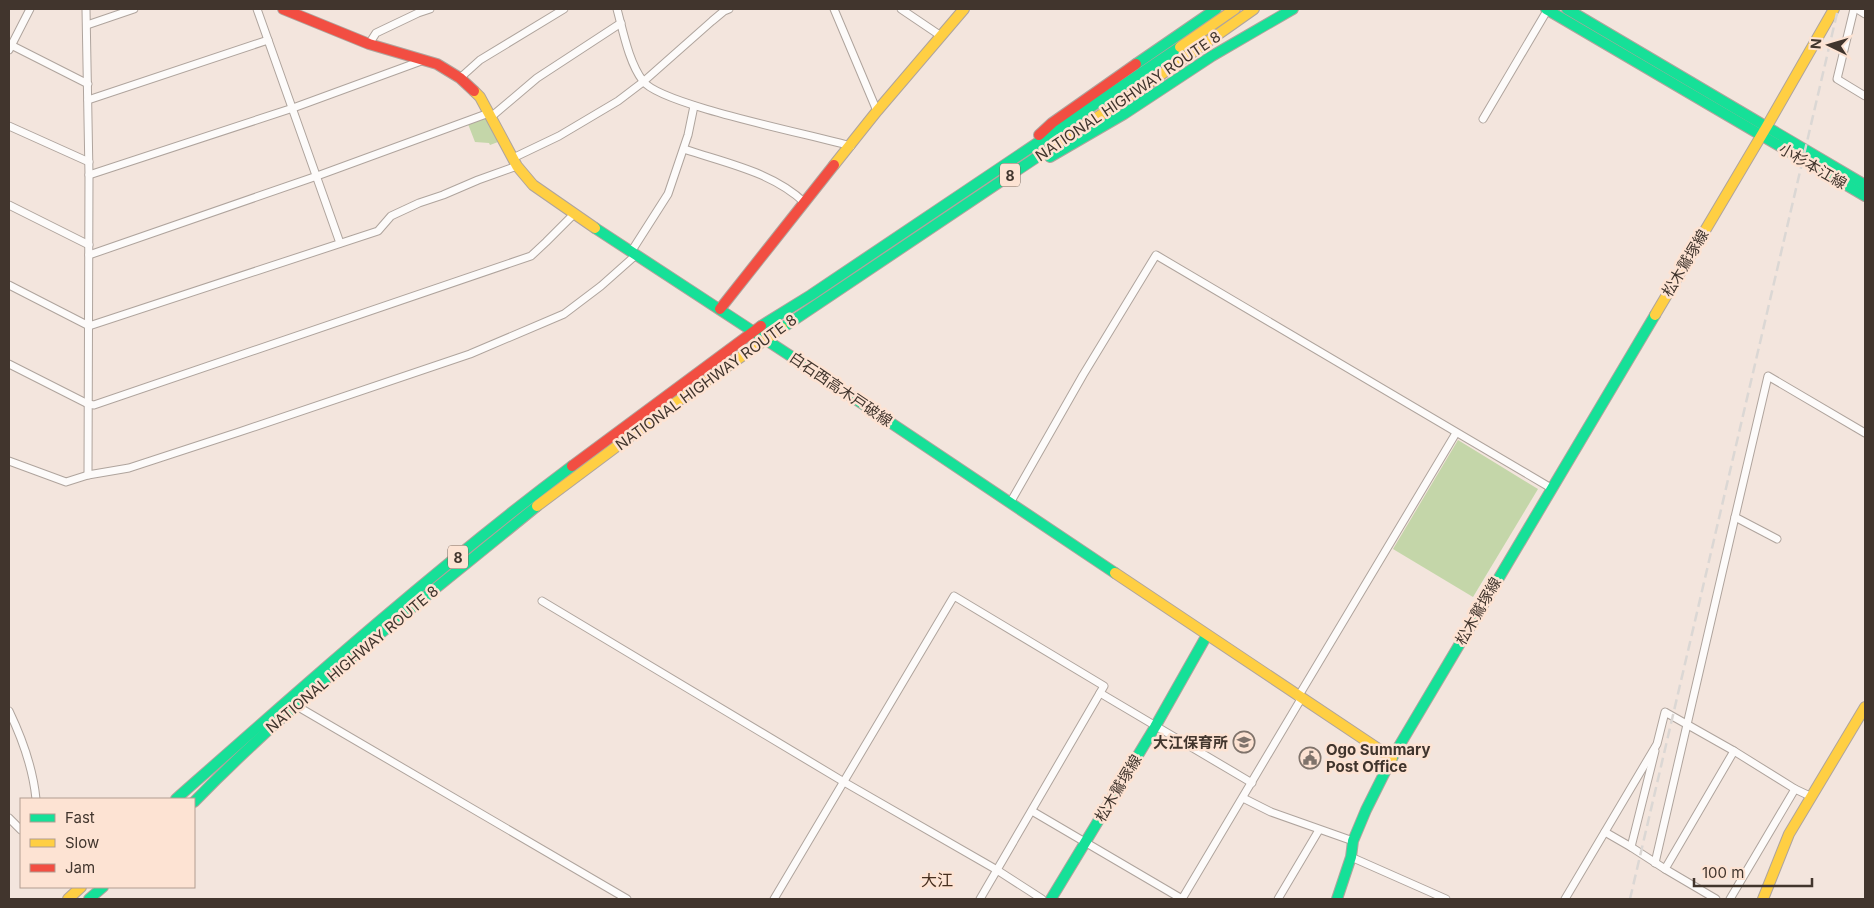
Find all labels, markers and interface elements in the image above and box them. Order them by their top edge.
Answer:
north arrow [1804,20,1854,70]
street label: NATIONAL HIGHWAY ROUTE 8 [1032,27,1224,165]
text: N [1807,38,1824,50]
street label: 小杉本江線 [1776,139,1850,193]
road number: 8 [1000,164,1020,186]
street label: 松木鷲塚線 [1658,226,1712,300]
street label: NATIONAL HIGHWAY ROUTE 8 [612,310,800,454]
street label: 白石西高木戸破線 [786,348,896,430]
road number: 8 [448,546,468,568]
street label: 松木鷲塚線 [1451,574,1505,648]
street label: NATIONAL HIGHWAY ROUTE 8 [262,581,442,737]
school or university icon: 大江保育所 [1232,730,1256,754]
place label: 大江保育所 [1153,733,1228,752]
place label: Ogo Summary Post Office [1326,740,1430,776]
public building icon: Ogo Summary Post Office [1298,746,1322,770]
street label: 松木鷲塚線 [1091,751,1145,825]
legend [20,798,195,888]
text: Fast [65,808,95,827]
text: Slow [65,833,99,852]
scale bar [1694,856,1812,888]
text: Jam [65,858,95,877]
text: 100 m [1702,863,1744,882]
district label: 大江 [921,870,953,890]

